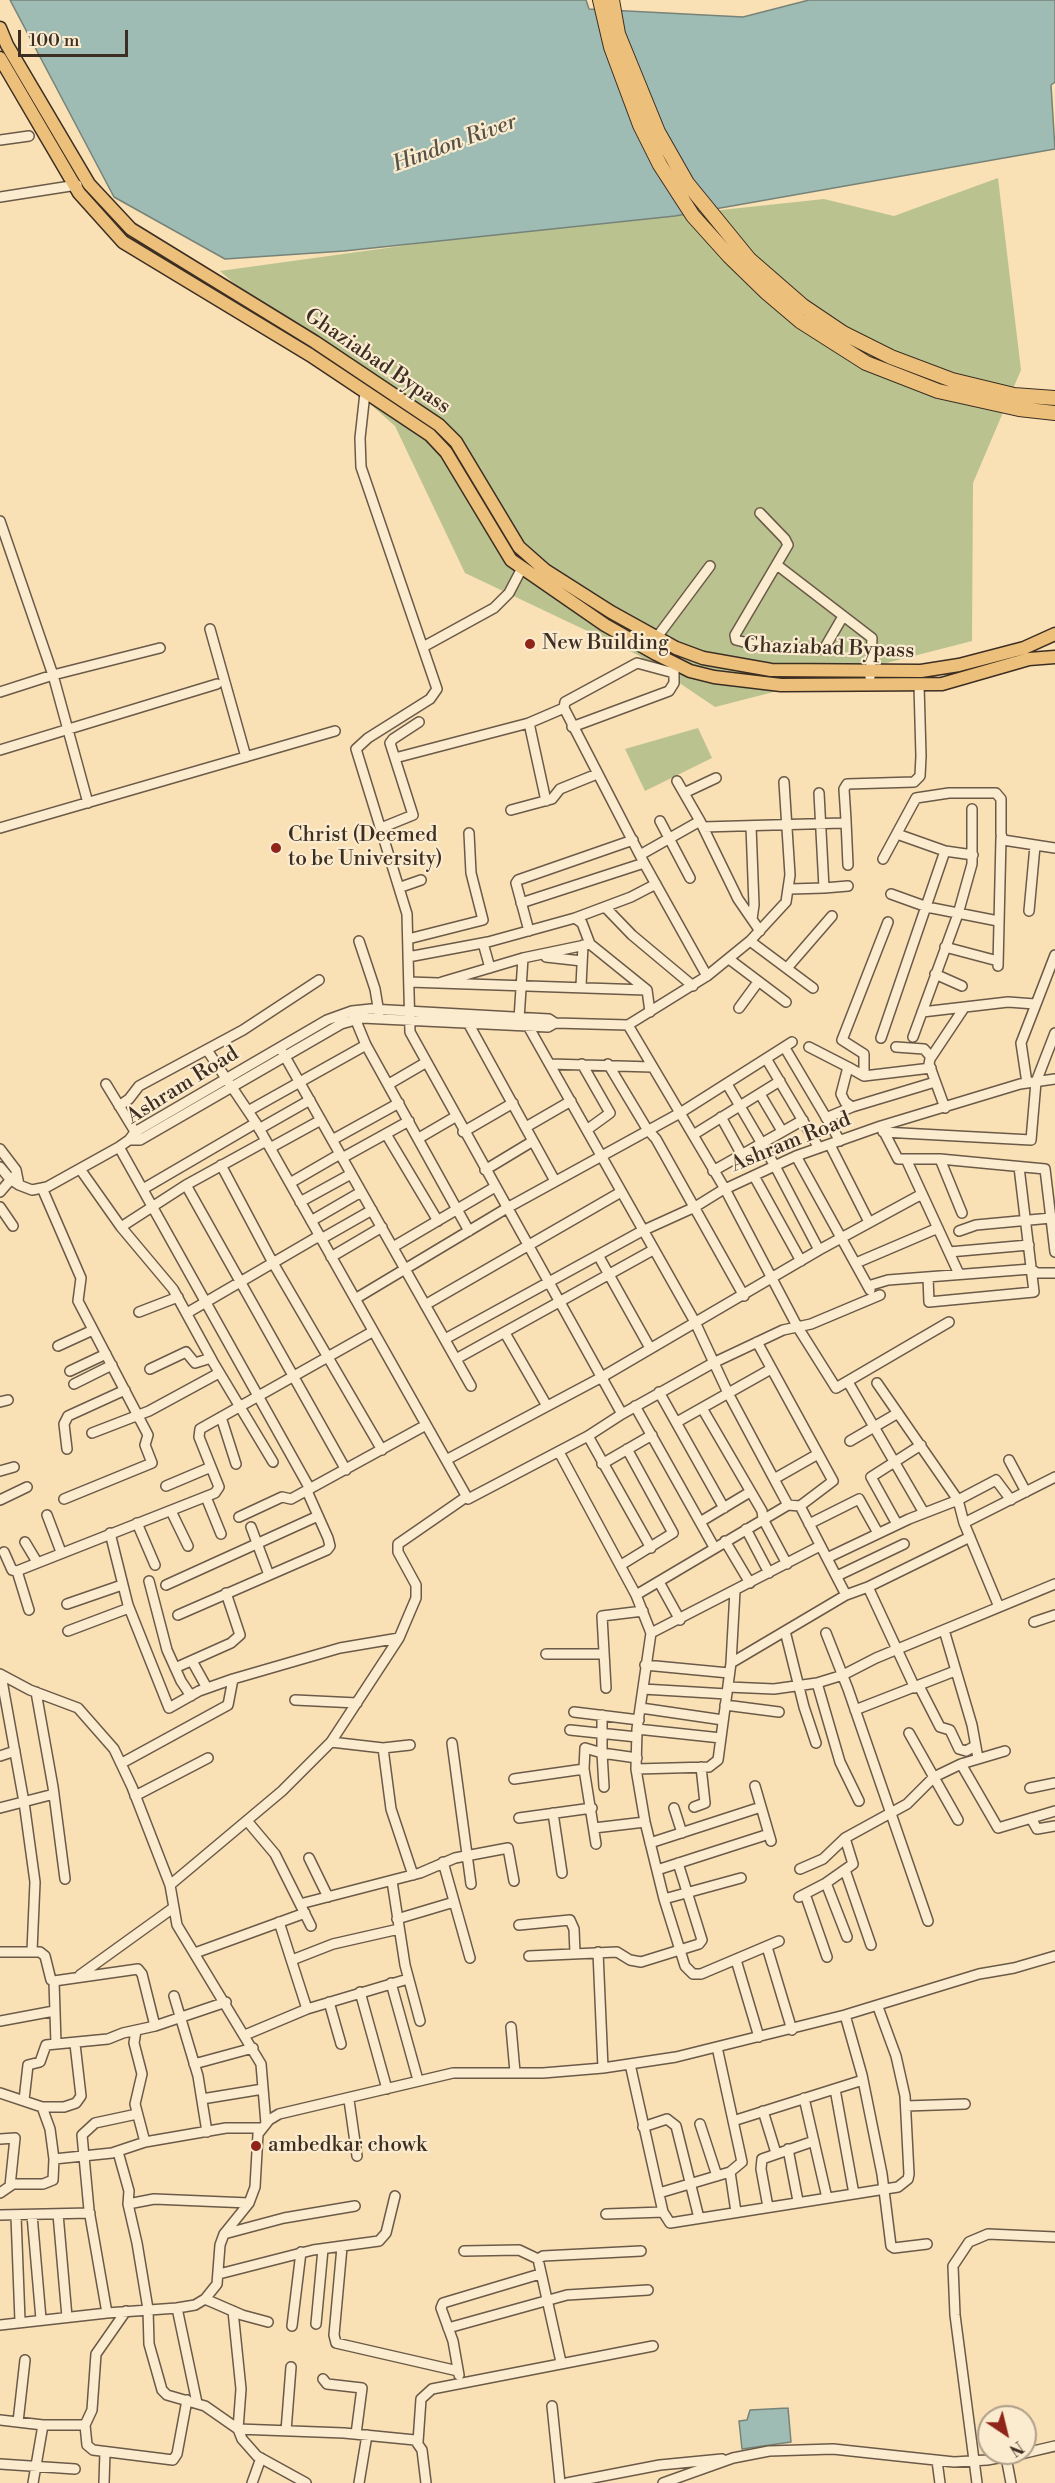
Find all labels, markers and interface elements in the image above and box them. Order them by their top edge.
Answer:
scale bar [21,18,130,56]
text: 100 m [29,29,80,52]
water label: Hindon River [389,109,521,179]
street label: Ghaziabad Bypass [299,304,455,420]
place label: New Building [542,631,669,657]
street label: Ghaziabad Bypass [743,633,915,665]
marker: New Building [523,637,537,651]
place label: Christ (Deemed to be University) [288,823,442,873]
marker: Christ (Deemed to be University) [269,841,283,855]
street label: Ashram Road [122,1042,244,1130]
street label: Ashram Road [727,1108,855,1178]
place label: ambedkar chowk [268,2133,427,2159]
marker: ambedkar chowk [249,2139,263,2153]
north arrow [977,2405,1037,2465]
text: N [1005,2436,1027,2460]

